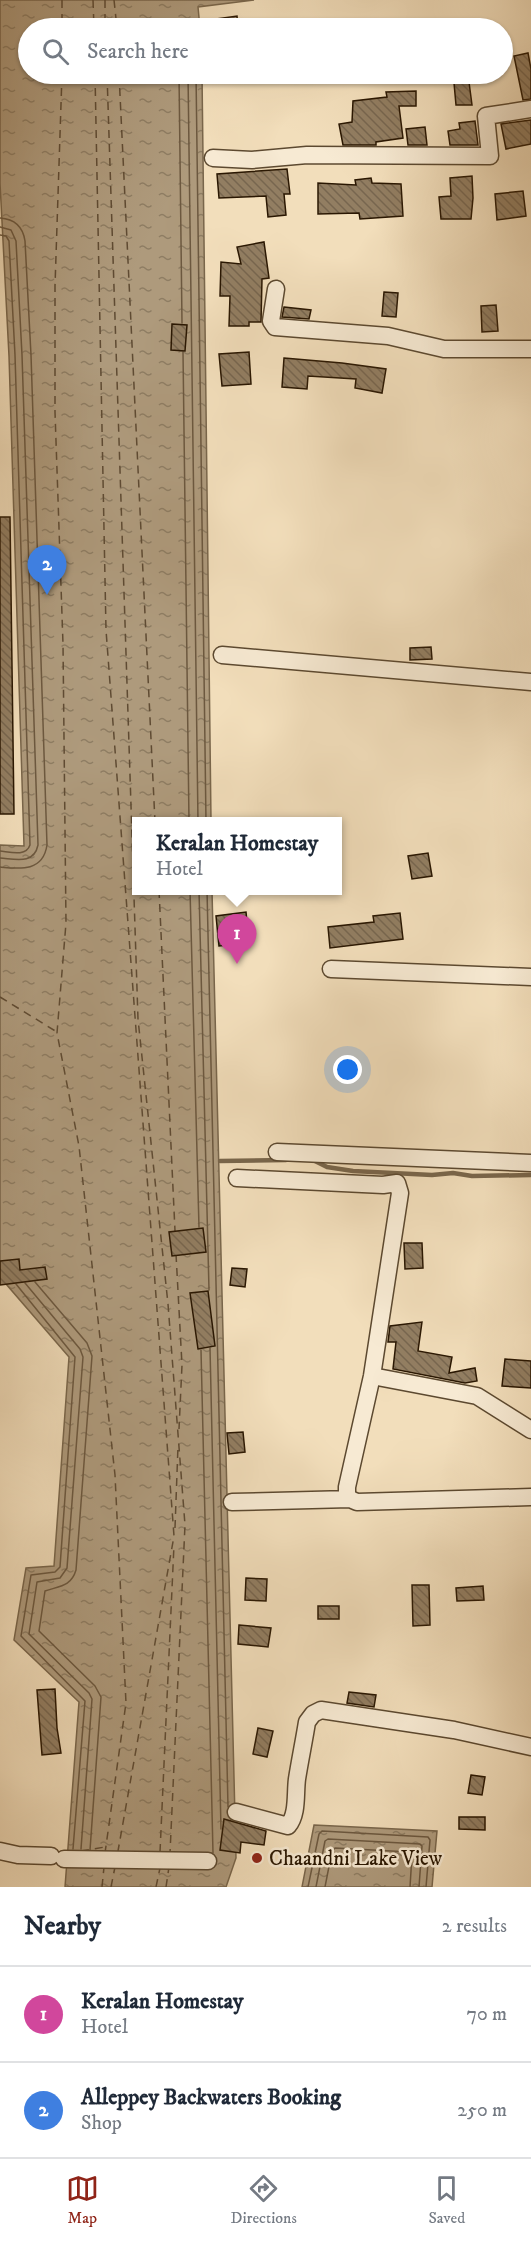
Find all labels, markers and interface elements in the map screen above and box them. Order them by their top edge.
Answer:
search box [18,18,513,84]
icon: search [39,35,72,68]
text: Search here [87,38,189,65]
pin: 2 [28,546,66,595]
popup [132,817,342,895]
text: Keralan Homestay [156,830,318,857]
text: Hotel [156,857,203,882]
pin: 1 [218,914,256,964]
your location [333,1055,362,1084]
place label: Chaandni Lake View [269,1846,443,1872]
marker: Chaandni Lake View [250,1851,264,1865]
text: Nearby [24,1910,101,1943]
text: 2 results [442,1914,507,1939]
text: Keralan Homestay [81,1988,244,2015]
text: 1 [40,2002,47,2027]
text: 70 m [466,2002,507,2027]
text: Hotel [81,2015,128,2040]
text: Alleppey Backwaters Booking [81,2084,341,2111]
text: 2 [39,2098,48,2123]
text: 250 m [457,2098,507,2123]
text: Shop [81,2111,122,2136]
tab: Map [66,2172,99,2228]
tab: Directions [230,2172,297,2228]
tab: Saved [428,2172,465,2228]

